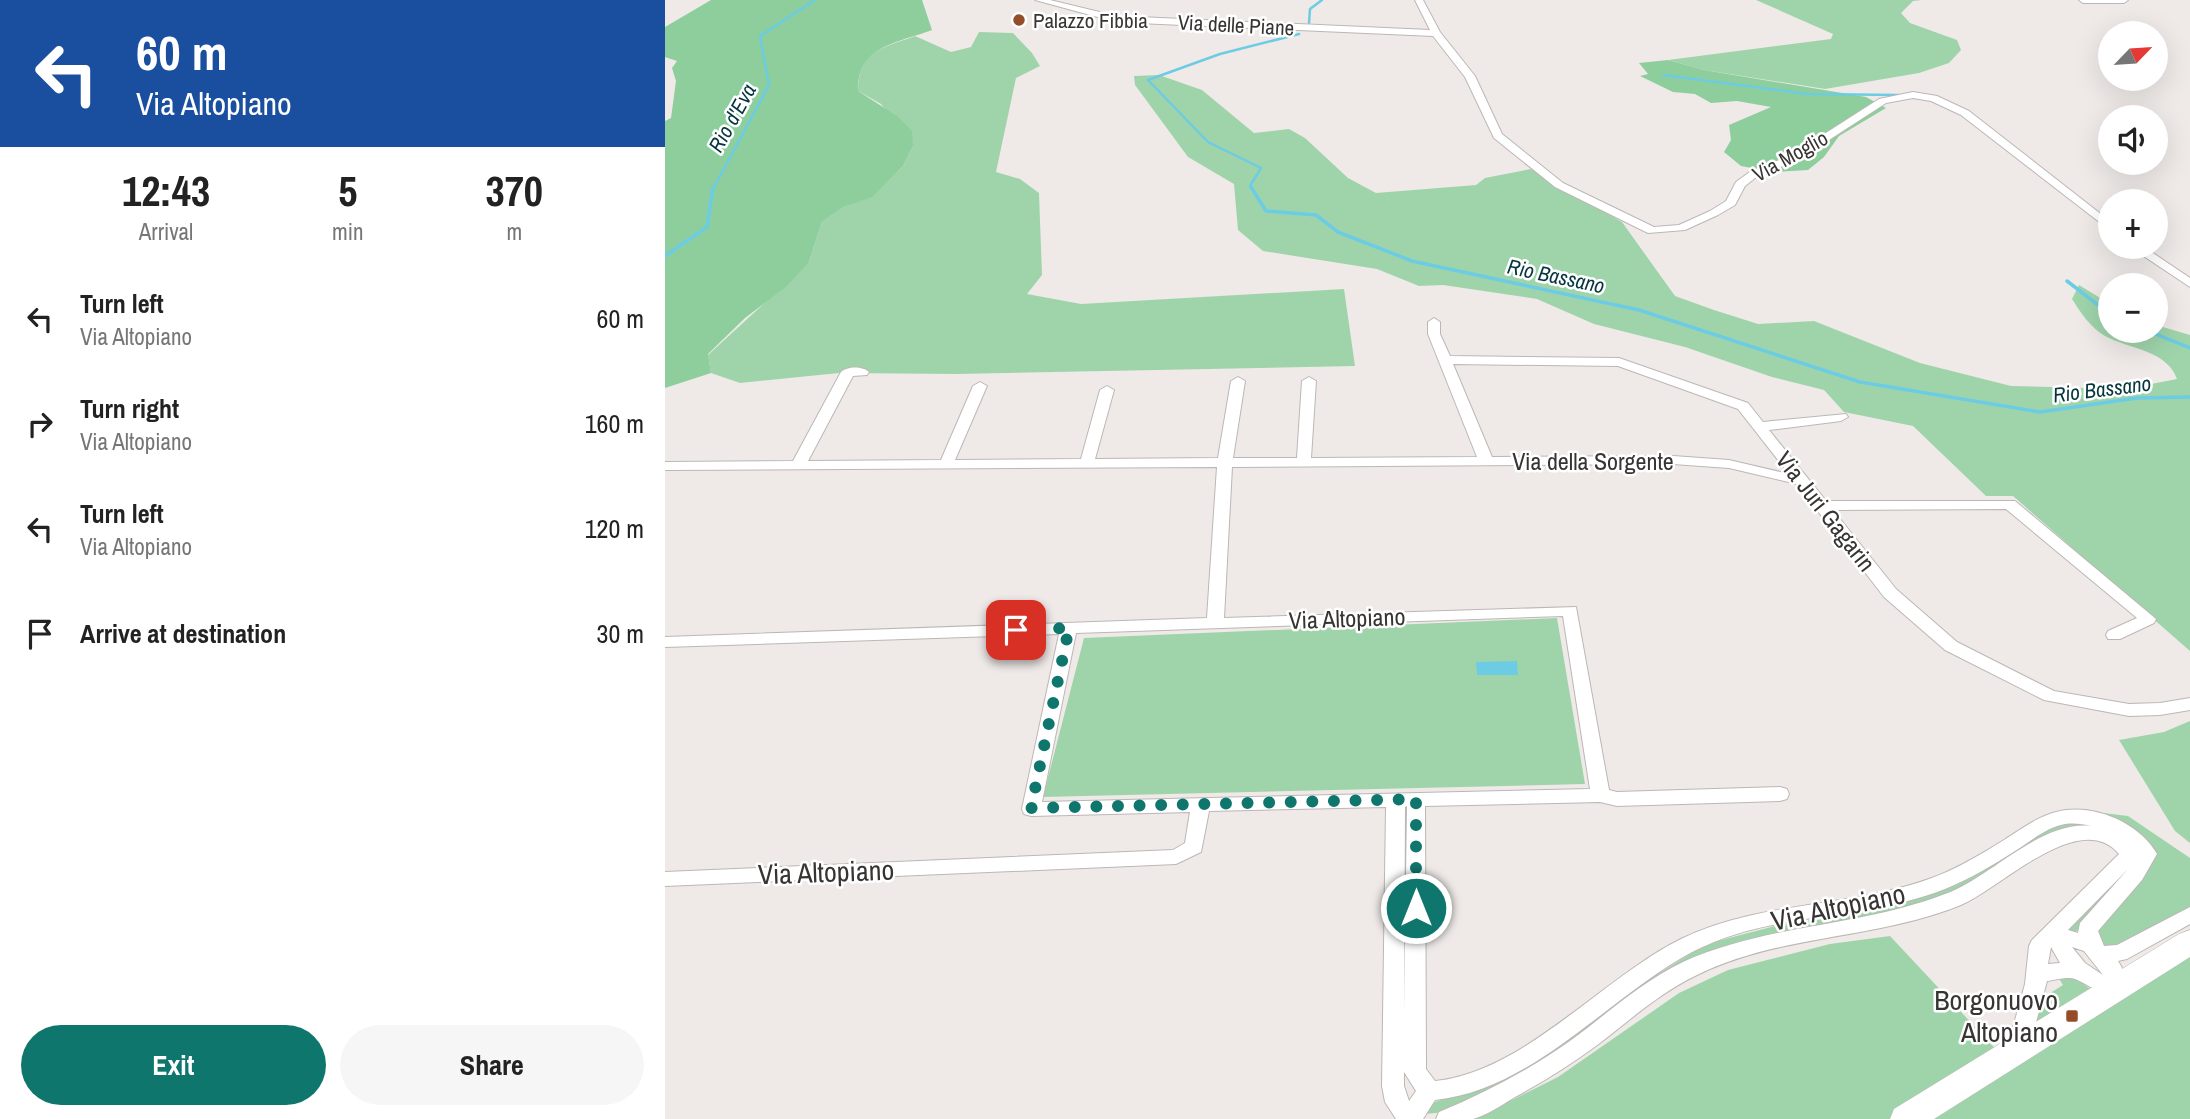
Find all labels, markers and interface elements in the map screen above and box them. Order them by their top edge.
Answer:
place label: Palazzo Fibbia [1033,6,1148,35]
street label: Via delle Piane [1177,7,1295,43]
marker: Palazzo Fibbia [1011,12,1027,28]
text: 60 m [136,19,228,85]
north arrow [2098,21,2168,91]
map controls [2098,21,2168,343]
icon: left [21,28,112,119]
water label: Rio d'Eva [701,79,763,157]
text: Via Altopiano [136,82,292,125]
button: sound [2098,105,2168,175]
street label: Via Moglio [1747,123,1833,189]
text: 12:43 [122,163,210,219]
text: 5 [338,163,357,219]
text: 370 [486,163,543,219]
button: + [2098,189,2168,259]
text: Arrival [139,216,193,247]
text: min [332,216,364,247]
text: m [506,216,522,247]
water label: Rio Bassano [1505,252,1607,300]
button: − [2098,273,2168,343]
text: Turn left [80,286,164,321]
icon: left [21,300,59,338]
text: 60 m [597,301,644,336]
text: Via Altopiano [80,321,192,352]
water label: Rio Bassano [2051,369,2153,409]
text: Turn right [80,391,179,426]
icon: right [21,405,59,443]
text: 160 m [585,406,644,441]
text: Via Altopiano [80,426,192,457]
street label: Via Juri Gagarin [1769,444,1883,578]
street label: Via della Sorgente [1512,445,1674,477]
text: Turn left [80,496,164,531]
icon: left [21,510,59,548]
text: 120 m [585,511,644,546]
text: Via Altopiano [80,531,192,562]
pin [986,600,1046,660]
street label: Via Altopiano [1288,600,1406,636]
icon: arrive [997,611,1035,649]
icon: arrive [21,615,59,653]
text: Arrive at destination [80,616,286,651]
text: 30 m [597,616,644,651]
street label: Via Altopiano [757,851,895,893]
position arrow [1379,871,1453,945]
street label: Via Altopiano [1767,874,1909,940]
place label: Borgonuovo Altopiano [1934,981,2058,1051]
marker: Borgonuovo Altopiano [2064,1008,2080,1024]
button: Exit [21,1025,326,1105]
button: Share [340,1025,644,1105]

